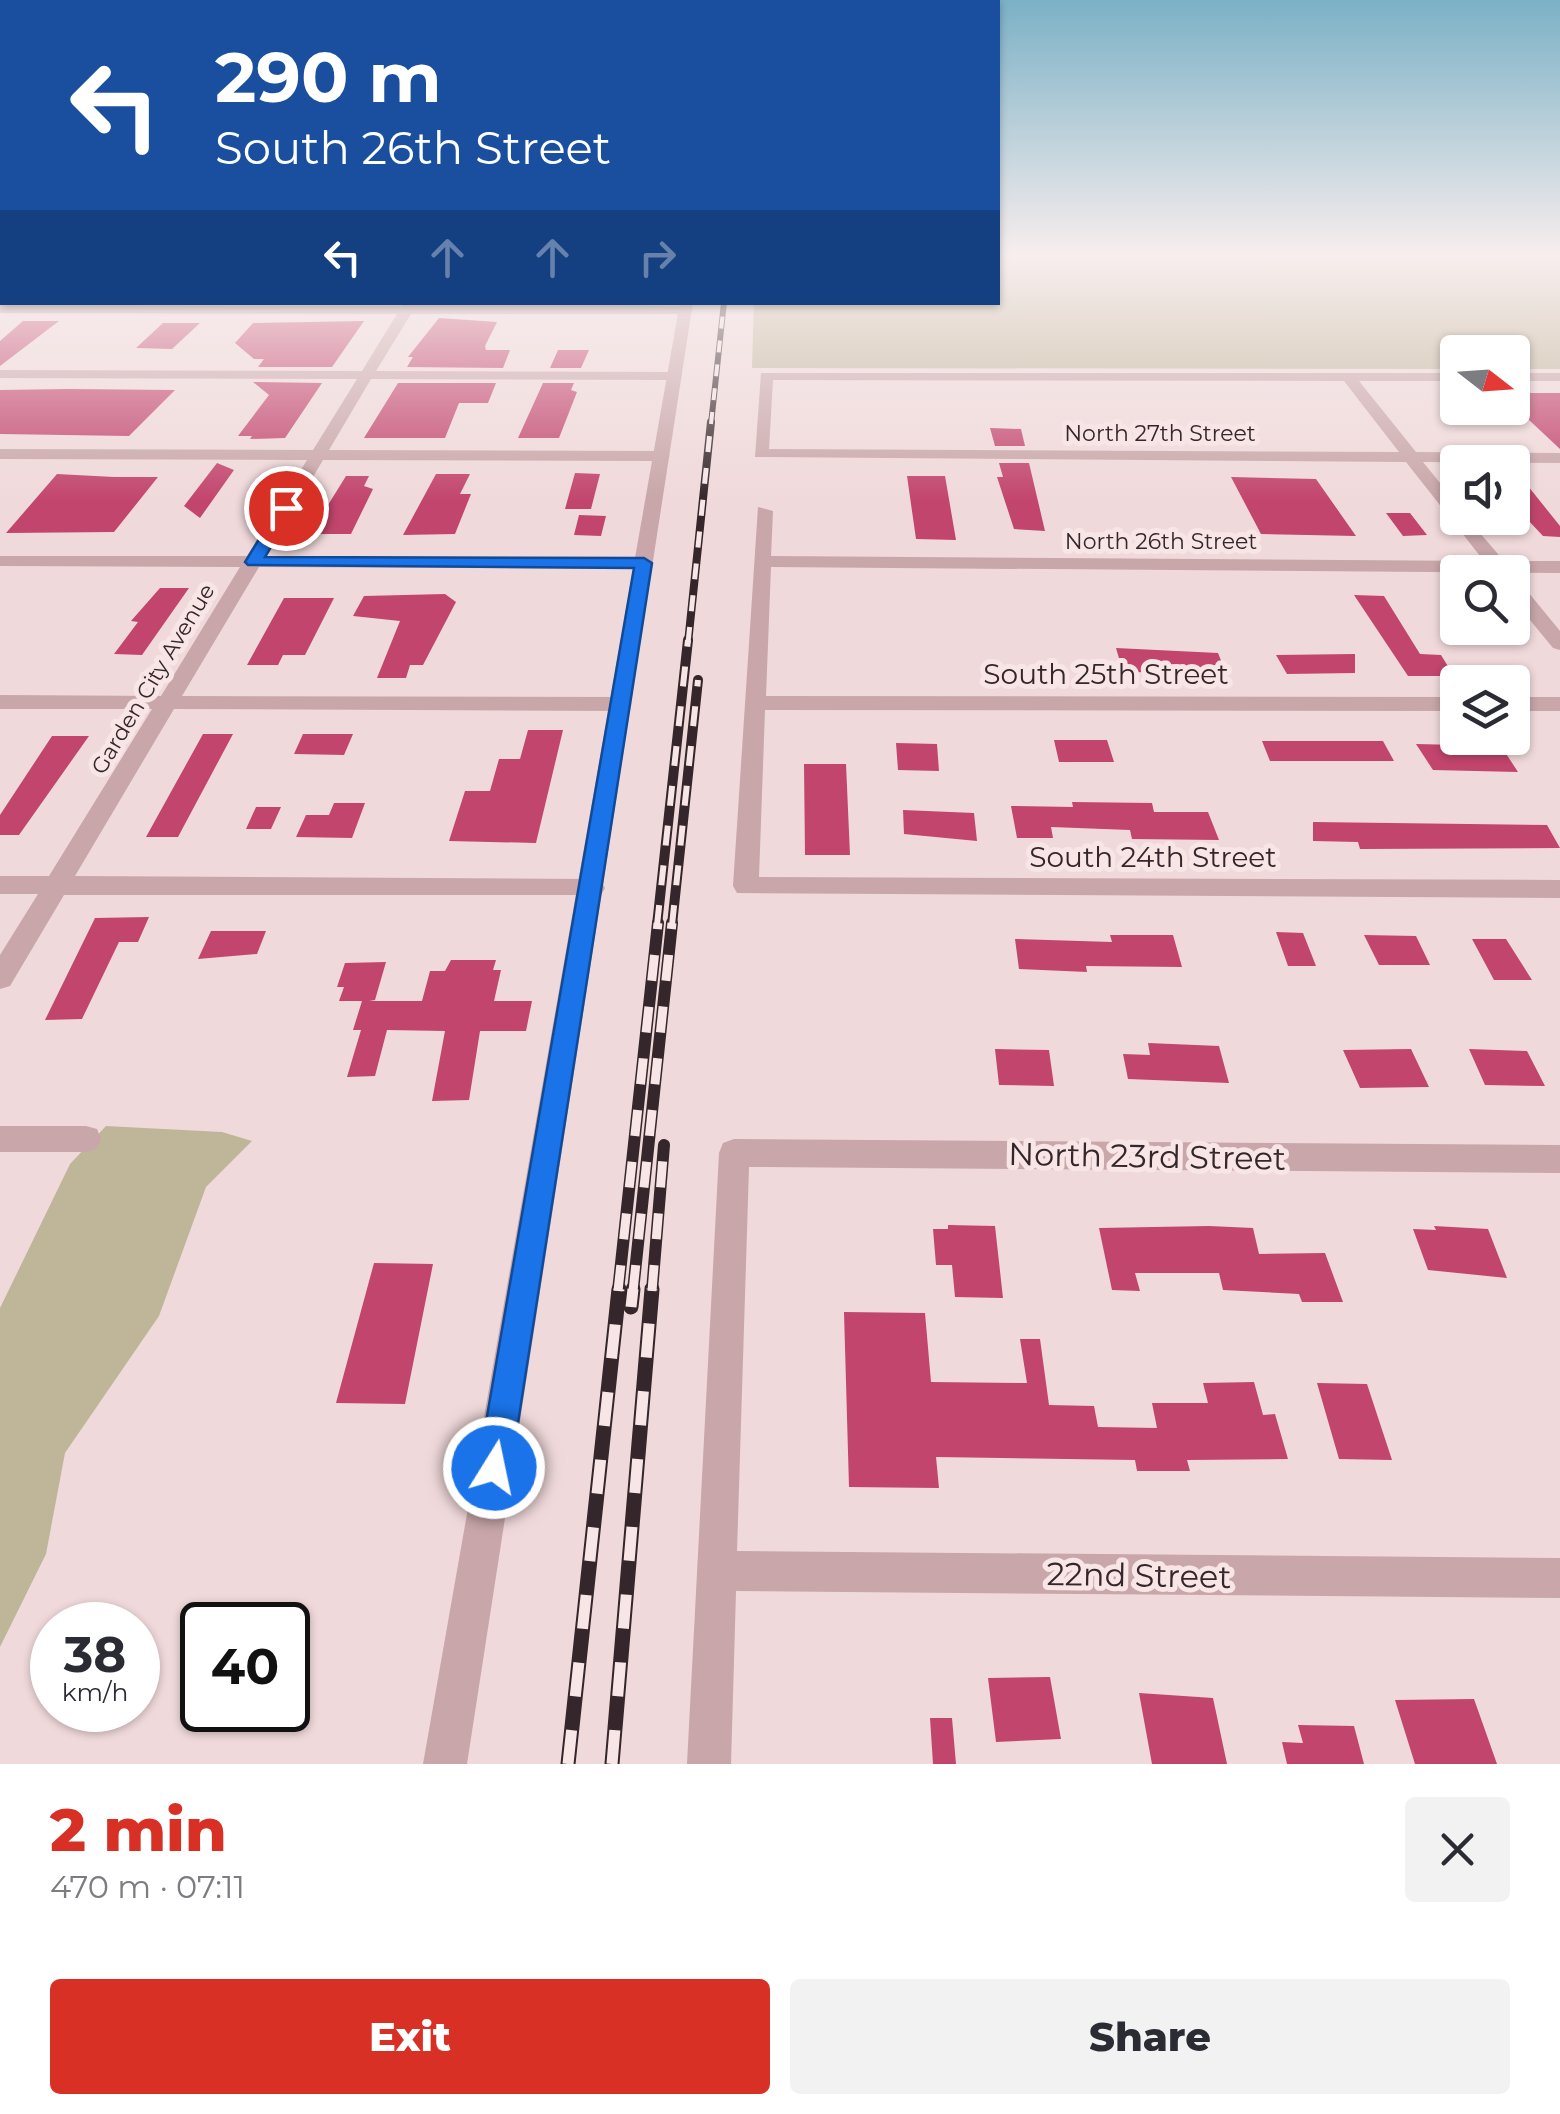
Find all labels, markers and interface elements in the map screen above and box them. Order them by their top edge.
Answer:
text: 290 m [215,34,442,120]
icon: left [50,40,180,170]
text: South 26th Street [215,120,611,175]
icon: left [315,230,370,285]
icon: ahead [420,230,475,285]
icon: ahead [525,230,580,285]
icon: right [630,230,685,285]
north arrow [1440,335,1530,425]
map controls [1440,335,1530,755]
street label: North 27th Street [1064,420,1256,447]
button: sound [1440,445,1530,535]
pin [244,466,329,551]
icon: arrive [259,481,314,536]
street label: North 26th Street [1065,528,1257,555]
button: search [1440,555,1530,645]
street label: Garden City Avenue [85,579,221,779]
street label: South 25th Street [983,657,1229,691]
button: layers [1440,665,1530,755]
street label: South 24th Street [1029,840,1277,874]
street label: North 23rd Street [1008,1134,1286,1178]
position arrow [442,1416,546,1520]
street label: 22nd Street [1046,1554,1232,1596]
speed limit sign: 40 [180,1602,310,1732]
text: 38 [64,1624,126,1685]
text: km/h [62,1677,128,1707]
text: 2 min [50,1793,227,1866]
button: close [1405,1797,1510,1902]
text: 470 m · 07:11 [50,1867,245,1906]
button: Exit [50,1979,770,2094]
button: Share [790,1979,1510,2094]

